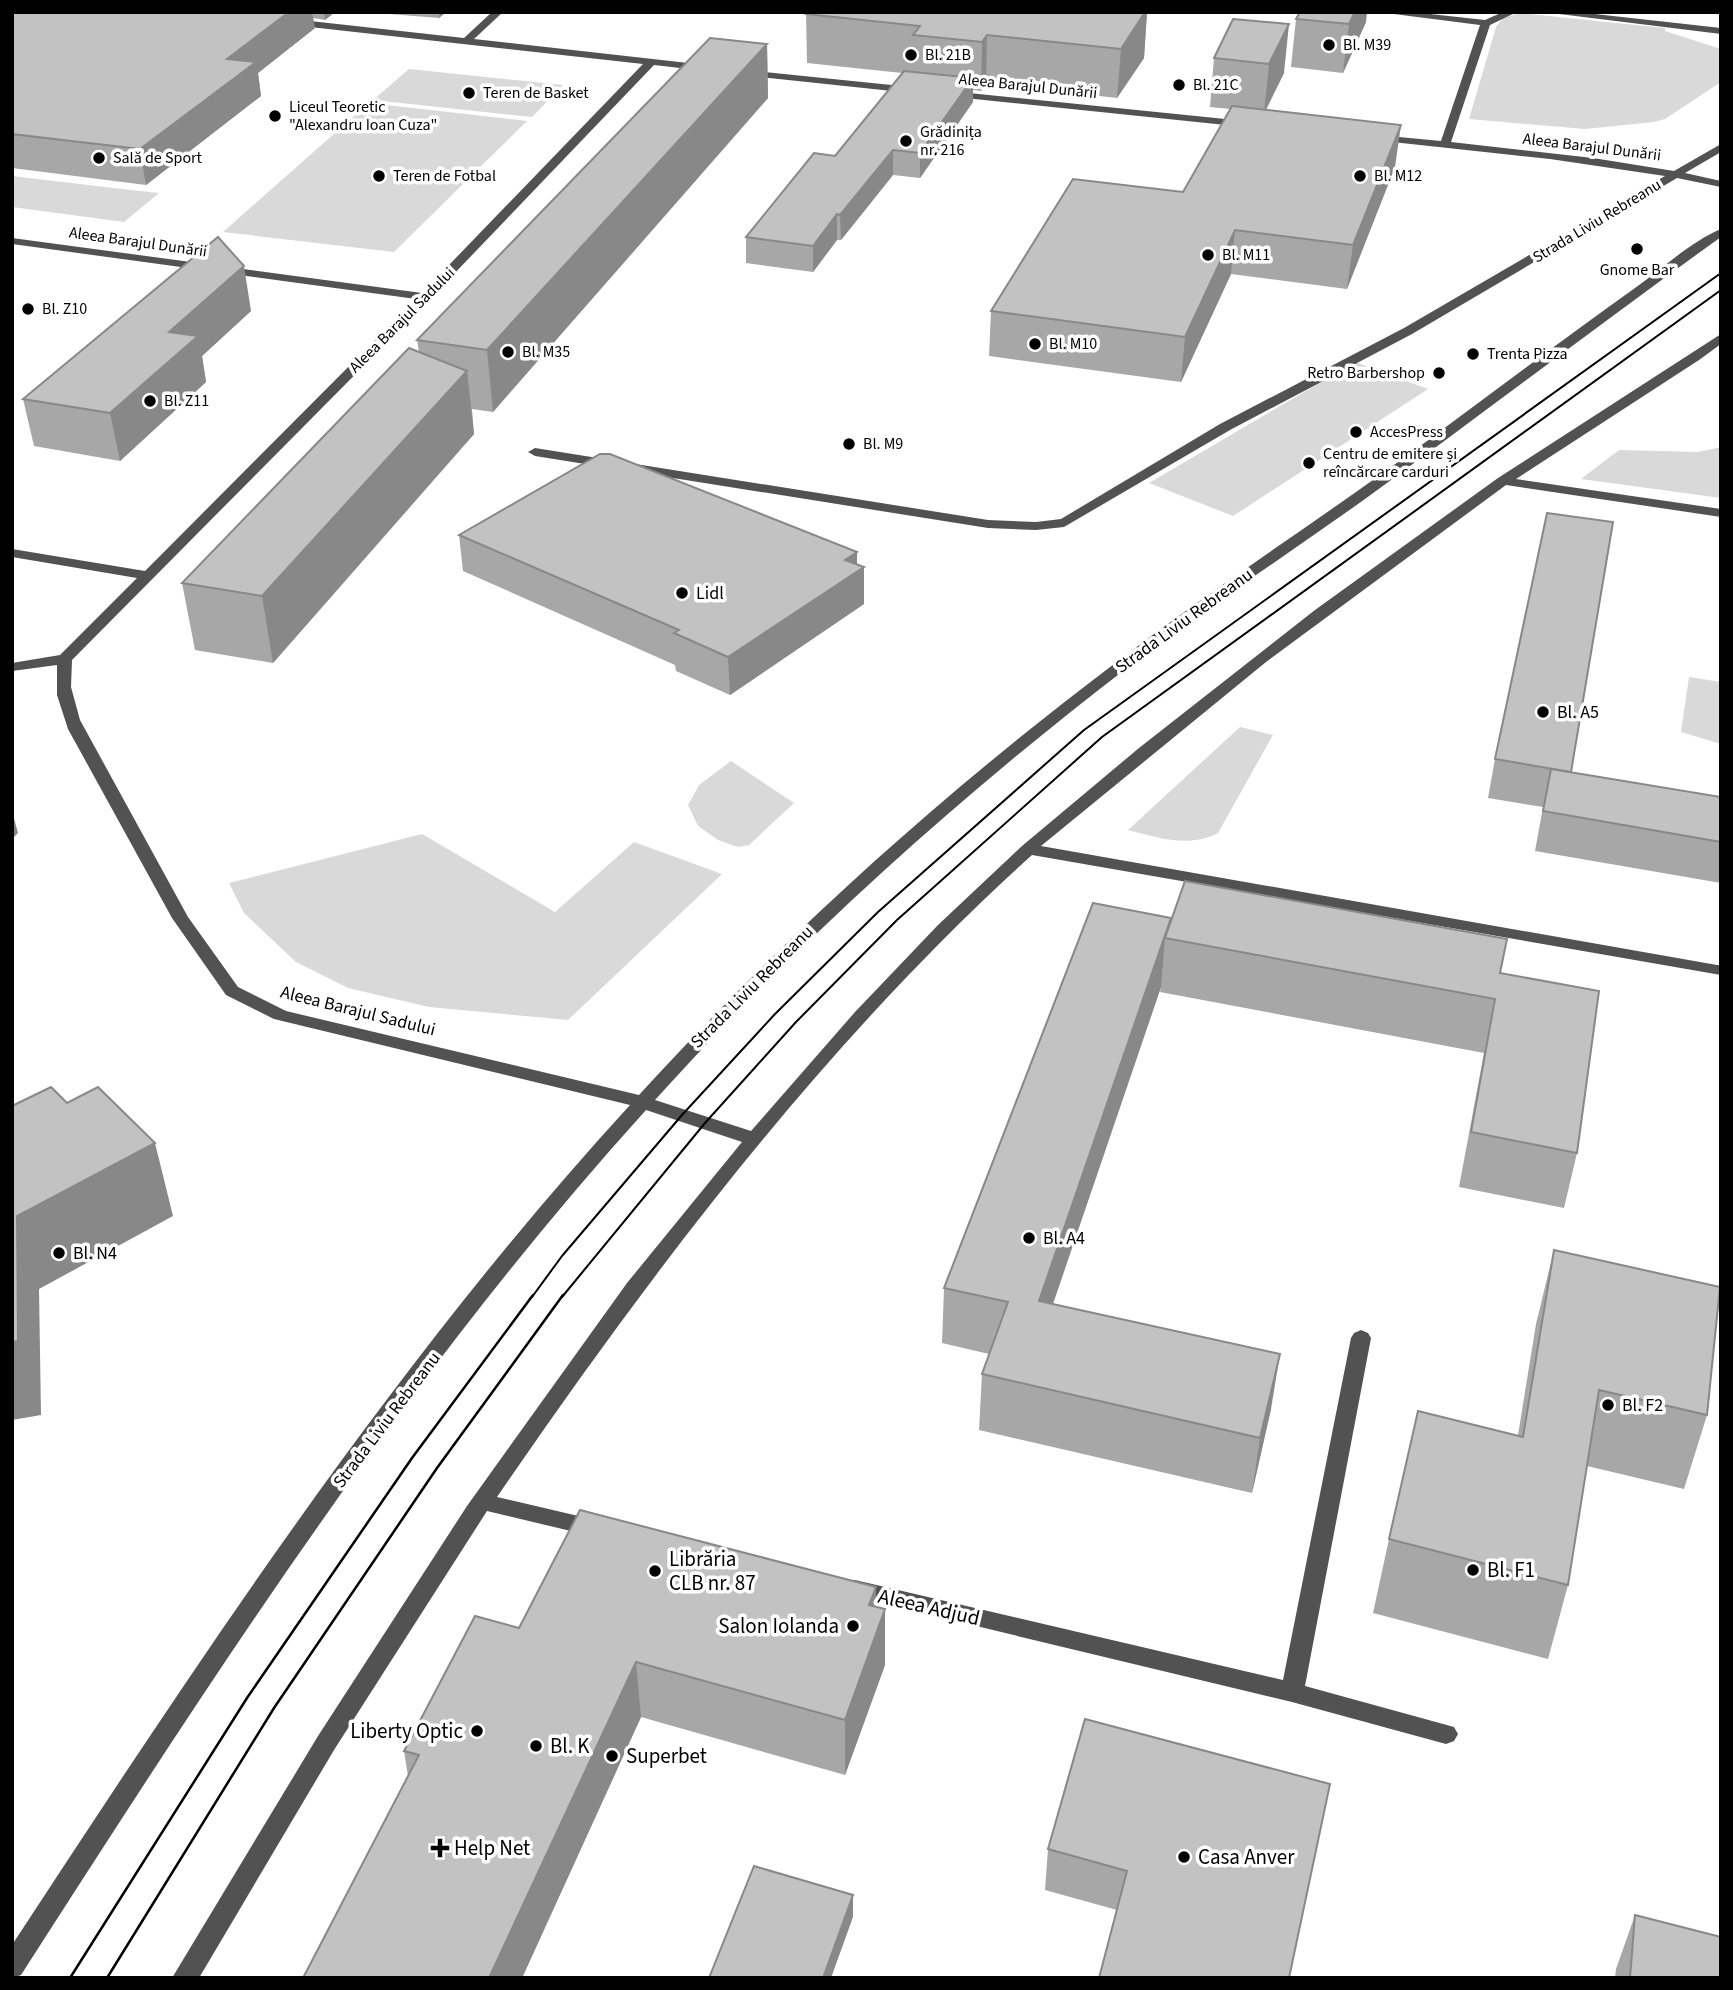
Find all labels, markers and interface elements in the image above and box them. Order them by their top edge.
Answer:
place label: Bl. M39 [1343,34,1391,56]
marker: Bl. M39 [1321,37,1337,53]
place label: Bl. 21B [925,44,971,66]
marker: Bl. 21B [903,47,919,63]
street label: Aleea Barajul Dunării [958,68,1098,104]
place label: Bl. 21C [1193,74,1239,96]
marker: Bl. 21C [1171,77,1187,93]
place label: Teren de Basket [483,82,589,104]
marker: Teren de Basket [461,85,477,101]
place label: Liceul Teoretic "Alexandru Ioan Cuza" [289,96,437,136]
marker: Liceul Teoretic "Alexandru Ioan Cuza" [267,108,283,124]
place label: Grădinița nr. 216 [920,121,982,161]
street label: Aleea Barajul Dunării [1522,128,1662,166]
marker: Grădinița nr. 216 [898,133,914,149]
place label: Sală de Sport [113,147,203,169]
marker: Sală de Sport [91,150,107,166]
place label: Teren de Fotbal [393,165,496,187]
place label: Bl. M12 [1374,165,1422,187]
marker: Teren de Fotbal [371,168,387,184]
marker: Bl. M12 [1352,168,1368,184]
street label: Strada Liviu Rebreanu [1529,174,1665,268]
street label: Aleea Barajul Dunării [68,221,208,263]
marker: Gnome Bar [1629,241,1645,257]
place label: Bl. M11 [1222,244,1270,266]
marker: Bl. M11 [1200,247,1216,263]
place label: Gnome Bar [1600,259,1675,281]
street label: Aleea Barajul Sadului [344,262,460,378]
place label: Bl. Z10 [42,298,87,320]
marker: Bl. Z10 [20,301,36,317]
place label: Bl. M10 [1049,333,1097,355]
marker: Bl. M10 [1027,336,1043,352]
place label: Bl. M35 [522,341,570,363]
place label: Trenta Pizza [1487,343,1568,365]
marker: Bl. M35 [500,344,516,360]
marker: Trenta Pizza [1465,346,1481,362]
place label: Retro Barbershop [1307,362,1425,384]
marker: Retro Barbershop [1431,365,1447,381]
place label: Bl. Z11 [164,390,209,412]
marker: Bl. Z11 [142,393,158,409]
place label: AccesPress [1370,421,1443,443]
marker: AccesPress [1348,424,1364,440]
place label: Bl. M9 [863,433,903,455]
marker: Bl. M9 [841,436,857,452]
place label: Centru de emitere și reîncărcare carduri [1323,443,1457,483]
marker: Centru de emitere și reîncărcare carduri [1301,455,1317,471]
street label: Strada Liviu Rebreanu [1110,563,1258,679]
place label: Lidl [696,581,724,606]
marker: Lidl [674,585,690,601]
place label: Bl. A5 [1557,700,1599,725]
marker: Bl. A5 [1535,704,1551,720]
street label: Strada Liviu Rebreanu [685,920,819,1054]
street label: Aleea Barajul Sadului [278,980,438,1042]
place label: Bl. A4 [1043,1226,1085,1251]
marker: Bl. A4 [1021,1230,1037,1246]
place label: Bl. N4 [73,1241,117,1266]
marker: Bl. N4 [51,1245,67,1261]
street label: Strada Liviu Rebreanu [327,1347,447,1493]
place label: Bl. F2 [1622,1393,1663,1418]
marker: Bl. F2 [1600,1397,1616,1413]
place label: Librăria CLB nr. 87 [669,1544,756,1598]
place label: Bl. F1 [1487,1555,1535,1585]
marker: Bl. F1 [1465,1562,1481,1578]
marker: Librăria CLB nr. 87 [647,1563,663,1579]
street label: Aleea Adjud [875,1581,983,1633]
place label: Salon Iolanda [718,1611,839,1641]
marker: Salon Iolanda [845,1618,861,1634]
place label: Liberty Optic [350,1716,463,1746]
marker: Liberty Optic [469,1723,485,1739]
place label: Bl. K [550,1731,590,1761]
marker: Bl. K [528,1738,544,1754]
place label: Superbet [626,1741,707,1771]
marker: Superbet [604,1748,620,1764]
place label: Help Net [454,1833,530,1863]
marker: Help Net [432,1840,448,1856]
place label: Casa Anver [1198,1842,1295,1872]
marker: Casa Anver [1176,1849,1192,1865]

